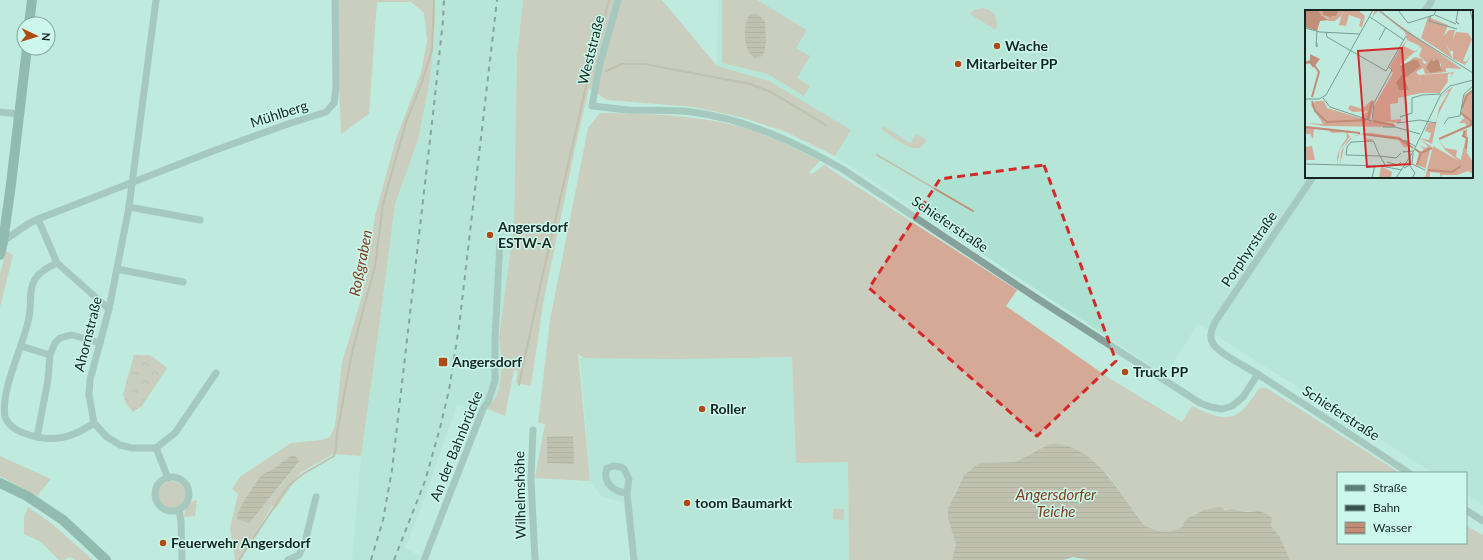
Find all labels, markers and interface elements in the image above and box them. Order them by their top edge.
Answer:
inset map [1305,10,1473,178]
street label: Weststraße [574,14,607,86]
north arrow [16,16,56,56]
text: N [40,32,53,41]
place label: Wache [1005,37,1049,54]
marker: Wache [992,41,1002,51]
place label: Mitarbeiter PP [966,55,1058,72]
marker: Mitarbeiter PP [953,59,963,69]
street label: Mühlberg [248,96,310,131]
street label: Schieferstraße [909,192,992,255]
street label: Porphyrstraße [1217,208,1280,290]
place label: Angersdorf ESTW-A [497,218,568,251]
water label: Roßgraben [345,228,375,298]
marker: Angersdorf ESTW-A [485,230,495,240]
street label: Ahornstraße [70,295,105,373]
place label: Angersdorf [451,353,522,370]
marker: Angersdorf [437,356,449,368]
place label: Truck PP [1133,363,1188,380]
marker: Truck PP [1120,367,1130,377]
street label: Schieferstraße [1300,381,1383,444]
street label: An der Bahnbrücke [426,388,485,503]
place label: Roller [710,400,747,417]
marker: Roller [697,404,707,414]
street label: Wilhelmshöhe [510,451,529,539]
legend [1337,472,1467,544]
text: Straße [1373,480,1407,495]
water label: Angersdorfer Teiche [1015,485,1097,520]
place label: toom Baumarkt [695,494,793,511]
marker: toom Baumarkt [682,498,692,508]
text: Bahn [1373,500,1400,515]
text: Wasser [1373,520,1412,535]
place label: Feuerwehr Angersdorf [171,534,311,551]
marker: Feuerwehr Angersdorf [158,538,168,548]

